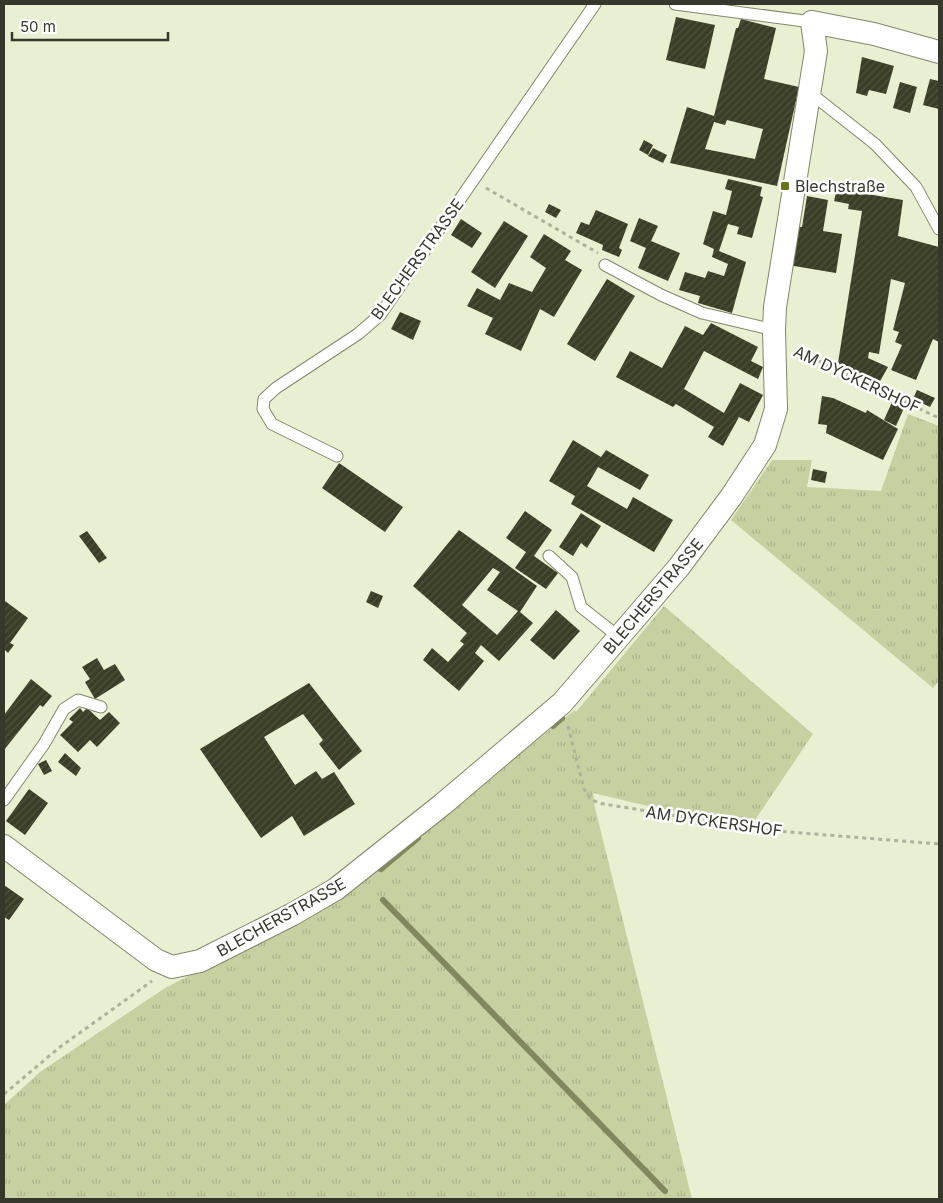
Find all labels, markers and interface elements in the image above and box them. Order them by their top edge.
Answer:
scale bar [12,10,169,42]
text: 50 m [20,17,56,36]
place label: Blechstraße [795,176,885,196]
marker: Blechstraße [779,180,791,192]
street label: BLECHERSTRASSE [366,195,468,323]
street label: AM DYCKERSHOF [790,341,924,417]
street label: BLECHERSTRASSE [599,534,707,658]
street label: AM DYCKERSHOF [645,802,783,840]
street label: BLECHERSTRASSE [213,873,349,961]

